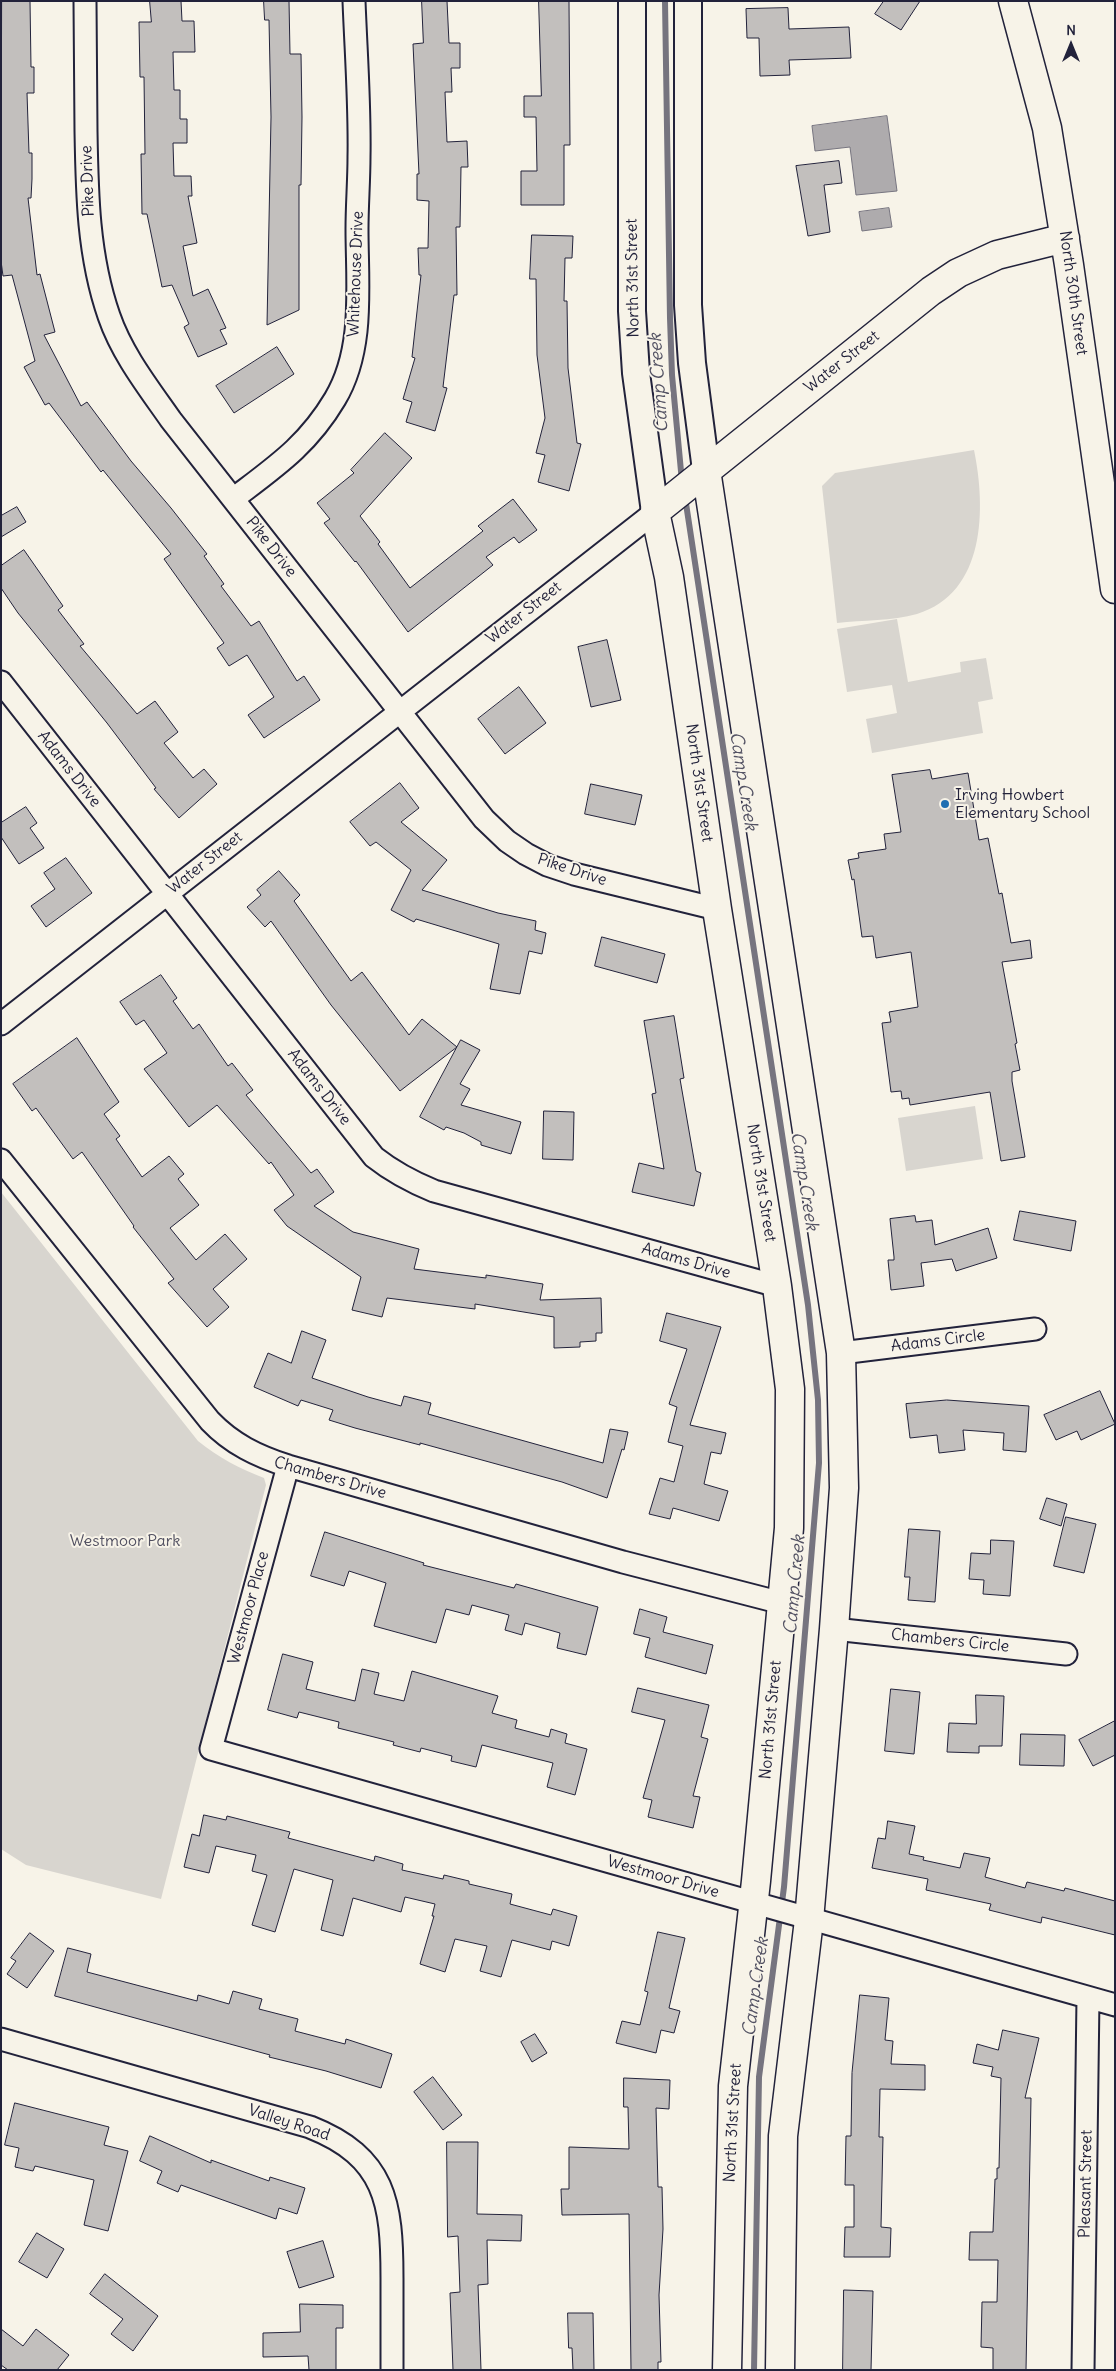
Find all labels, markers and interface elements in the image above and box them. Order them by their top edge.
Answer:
north arrow [1046,20,1096,70]
text: N [1066,21,1076,39]
street label: Pike Drive [77,145,99,217]
street label: Whitehouse Drive [344,211,368,337]
street label: North 31st Street [622,218,644,338]
street label: North 30th Street [1055,229,1091,357]
street label: Water Street [801,327,883,397]
water label: Camp Creek [645,333,673,433]
street label: Pike Drive [241,513,301,581]
street label: Water Street [483,578,565,648]
street label: North 31st Street [681,723,717,843]
street label: Adams Drive [33,727,105,811]
water label: Camp Creek [725,730,761,832]
place label: Irving Howbert Elementary School [955,785,1090,823]
marker: Irving Howbert Elementary School [939,798,951,810]
street label: Water Street [164,828,246,898]
street label: Pike Drive [535,850,609,890]
street label: Adams Drive [283,1045,355,1129]
street label: North 31st Street [742,1123,780,1243]
water label: Camp Creek [786,1130,822,1232]
street label: Adams Drive [639,1239,733,1283]
street label: Adams Circle [890,1326,986,1356]
street label: Chambers Drive [272,1453,388,1503]
park label: Westmoor Park [70,1531,180,1551]
water label: Camp Creek [780,1535,810,1635]
street label: Westmoor Place [225,1549,273,1667]
street label: Chambers Circle [890,1625,1010,1657]
street label: North 31st Street [756,1660,786,1780]
street label: Westmoor Drive [605,1852,721,1902]
water label: Camp Creek [738,1936,774,2038]
street label: North 31st Street [720,2063,746,2183]
street label: Valley Road [246,2101,332,2145]
street label: Pleasant Street [1075,2130,1097,2238]

